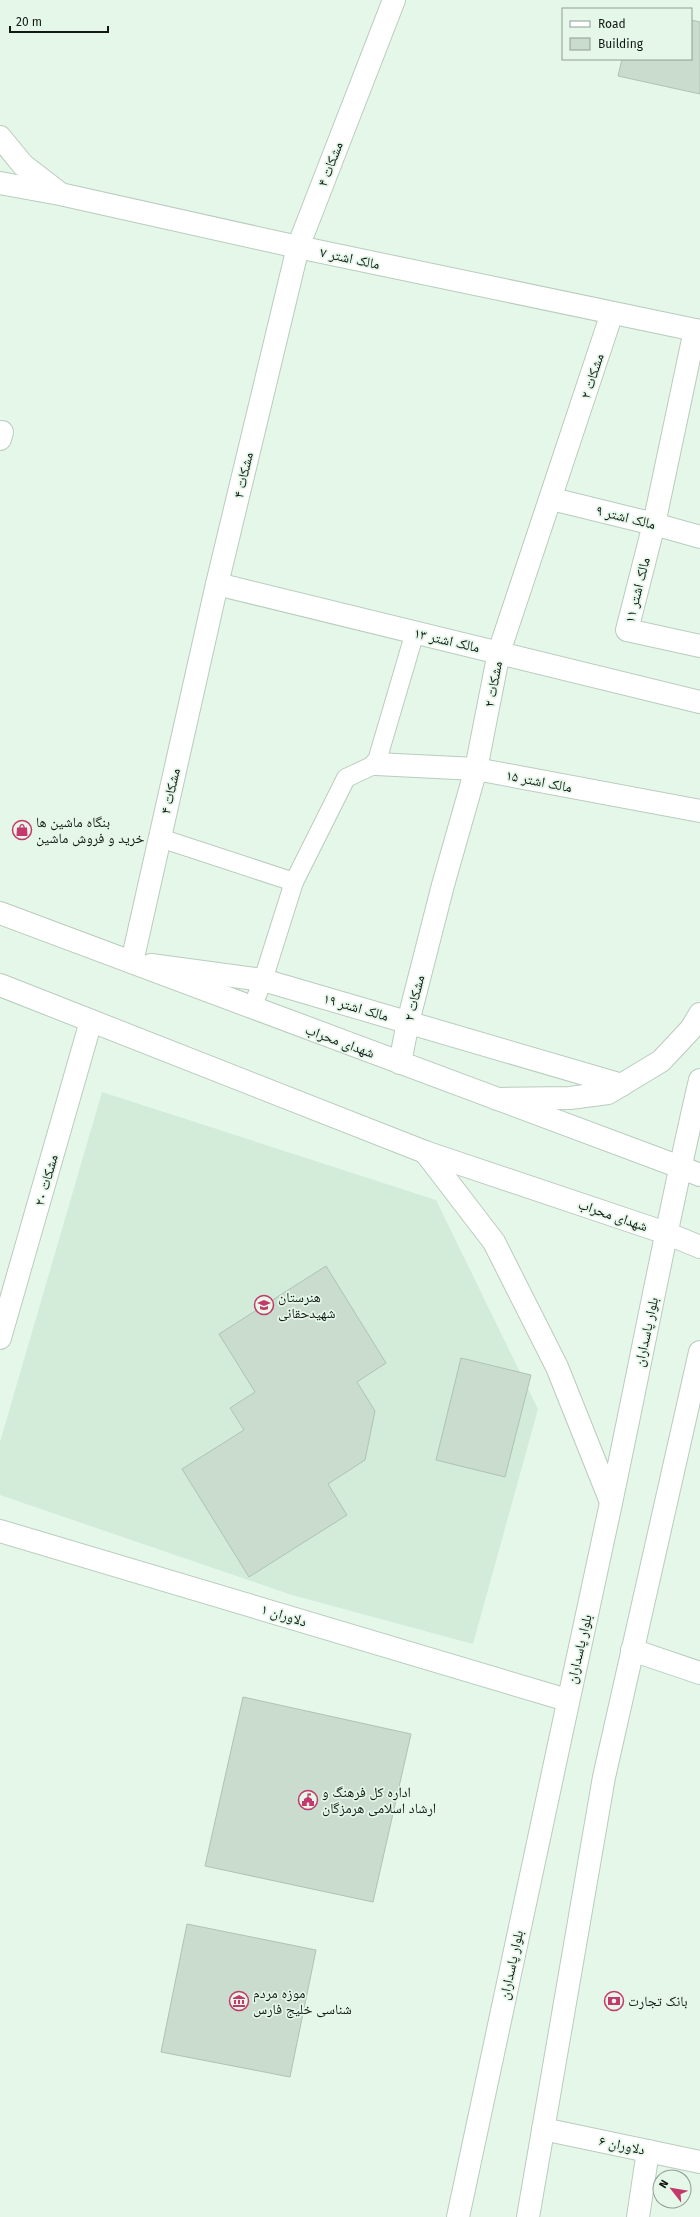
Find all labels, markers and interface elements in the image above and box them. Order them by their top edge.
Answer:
scale bar [10,8,108,34]
legend [562,8,692,60]
text: 20 m [16,15,42,29]
text: Road [598,17,626,31]
text: Building [598,37,644,51]
street label: مشکات ۴ [314,139,347,189]
street label: مالک اشتر ۷ [318,244,381,273]
street label: مشکات ۲ [577,351,608,401]
street label: مشکات ۴ [230,451,257,500]
street label: مالک اشتر ۹ [594,502,657,533]
street label: مالک اشتر ۱۱ [621,556,654,625]
street label: مالک اشتر ۱۳ [412,625,481,656]
street label: مشکات ۲ [481,660,506,709]
street label: مشکات ۴ [157,767,184,816]
street label: مالک اشتر ۱۵ [504,767,573,796]
place label: بنگاه ماشین ها خرید و فروش ماشین [36,814,144,847]
shop icon: بنگاه ماشین ها خرید و فروش ماشین [11,819,33,841]
street label: مشکات ۲ [401,974,428,1023]
street label: مالک اشتر ۱۹ [321,990,390,1025]
street label: شهدای محراب [303,1021,377,1062]
street label: مشکات ۲۰ [31,1152,62,1208]
street label: شهدای محراب [576,1196,650,1235]
place label: هنرستان شهیدحقانی [278,1289,336,1322]
school or university icon: هنرستان شهیدحقانی [253,1294,275,1316]
street label: بلوار پاسداران [631,1296,662,1368]
street label: دلاوران ۱ [259,1601,309,1630]
street label: بلوار پاسداران [563,1613,596,1686]
place label: اداره کل فرهنگ و ارشاد اسلامی هرمزگان [322,1784,436,1817]
public building icon: اداره کل فرهنگ و ارشاد اسلامی هرمزگان [297,1789,319,1811]
street label: بلوار پاسداران [496,1929,527,2001]
place label: موزه مردم شناسی خلیج فارس [253,1985,352,2019]
museum icon: موزه مردم شناسی خلیج فارس [228,1990,250,2012]
bank icon: بانک تجارت [603,1990,625,2012]
place label: بانک تجارت [628,1993,688,2010]
street label: دلاوران ۶ [597,2132,647,2159]
north arrow [652,2169,692,2209]
text: N [656,2178,671,2191]

